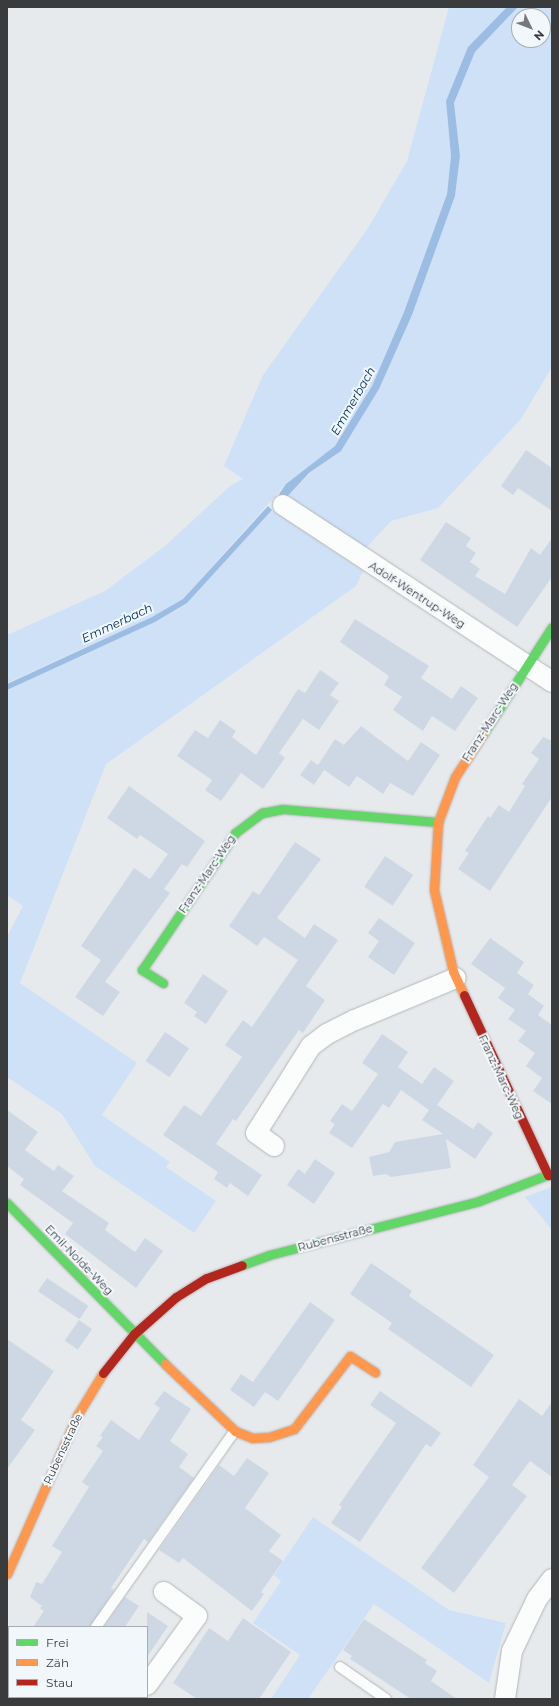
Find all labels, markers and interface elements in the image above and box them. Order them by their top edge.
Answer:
north arrow [511,8,551,48]
text: N [531,27,547,44]
water label: Emmerbach [328,364,378,438]
street label: Adolf-Wentrup-Weg [366,559,468,631]
water label: Emmerbach [79,600,155,646]
street label: Franz-Marc-Weg [460,680,520,764]
street label: Franz-Marc-Weg [176,832,238,916]
street label: Franz-Marc-Weg [476,1033,526,1121]
street label: Emil-Nolde-Weg [42,1222,116,1298]
street label: Rubensstraße [296,1222,374,1254]
street label: Rubensstraße [41,1412,85,1486]
legend [8,1626,148,1698]
text: Frei [46,1635,69,1650]
text: Zäh [46,1655,69,1670]
text: Stau [46,1675,73,1690]

